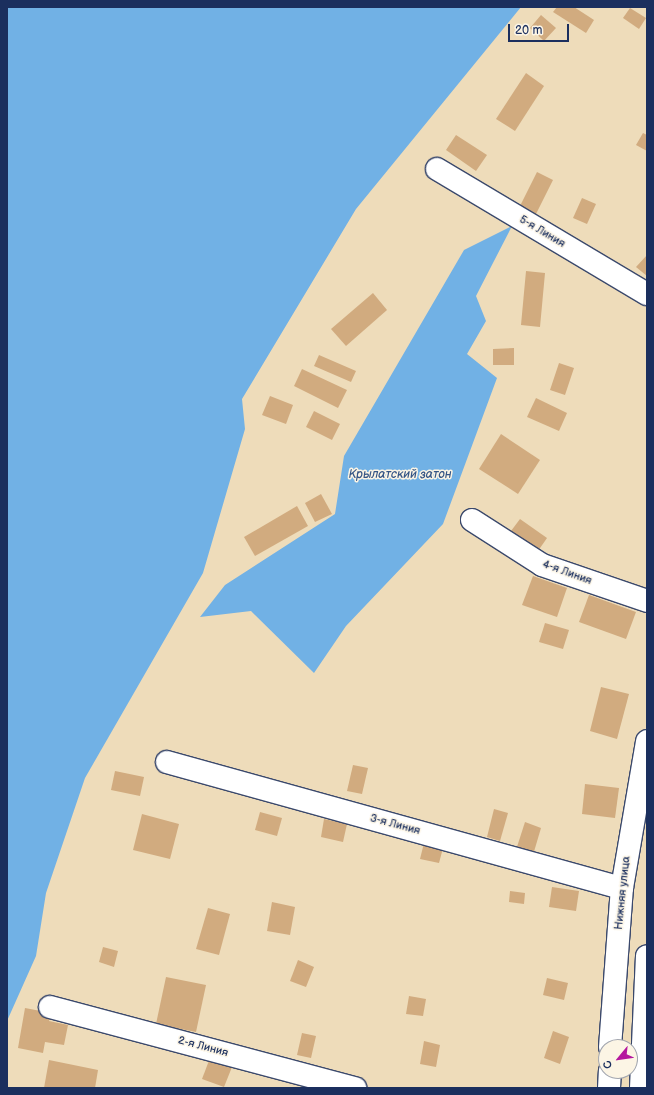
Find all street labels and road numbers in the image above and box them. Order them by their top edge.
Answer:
street label: 5-я Линия [517,213,567,251]
street label: 4-я Линия [541,558,593,588]
street label: 3-я Линия [368,812,422,838]
street label: Нижняя улица [613,856,633,930]
street label: 2-я Линия [177,1034,229,1060]

